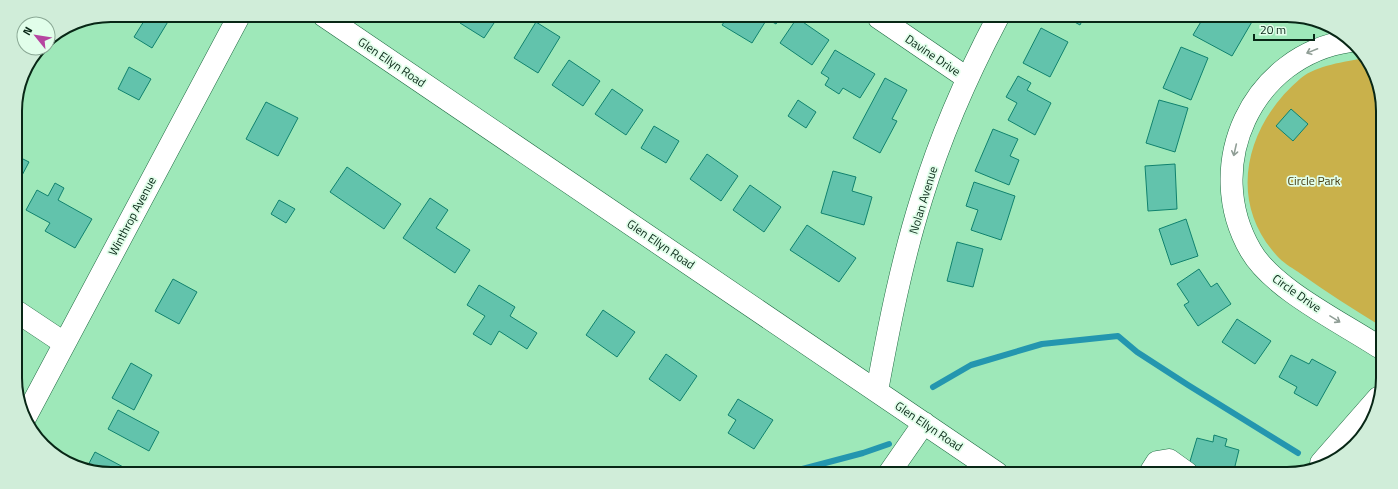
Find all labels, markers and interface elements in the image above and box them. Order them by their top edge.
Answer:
north arrow [16,16,56,56]
scale bar [1254,16,1314,42]
text: 20 m [1260,20,1286,39]
text: N [19,24,36,38]
street label: Davine Drive [901,29,965,81]
street label: Glen Ellyn Road [354,32,430,92]
one-way arrow [1307,48,1319,56]
one-way arrow [1231,143,1239,156]
street label: Nolan Avenue [904,164,942,236]
park label: Circle Park [1288,171,1341,190]
street label: Winthrop Avenue [103,173,161,259]
street label: Glen Ellyn Road [623,214,699,274]
street label: Circle Drive [1269,269,1325,317]
one-way arrow [1329,315,1340,323]
street label: Glen Ellyn Road [891,396,967,456]

